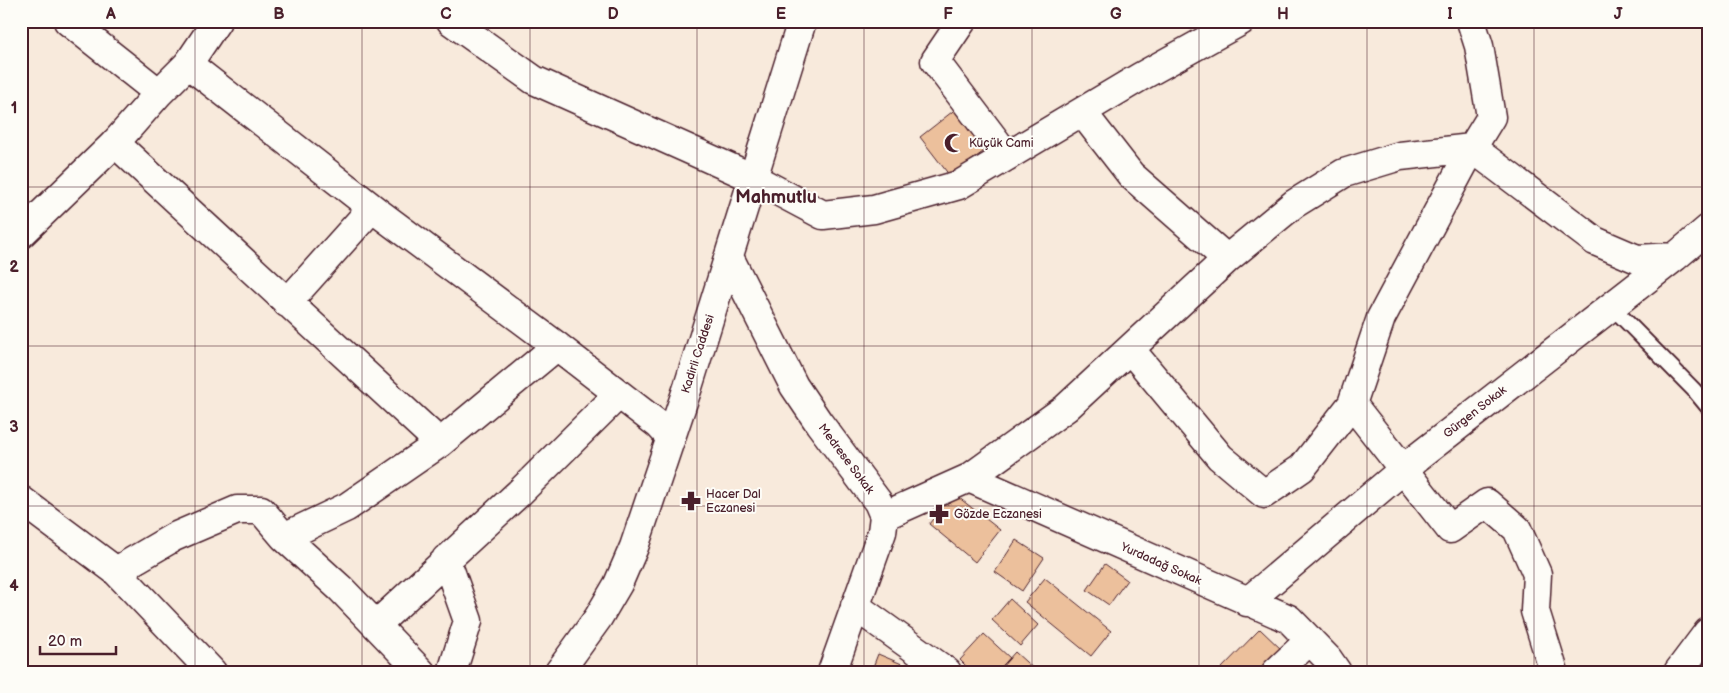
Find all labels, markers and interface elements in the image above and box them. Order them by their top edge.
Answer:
text: A [105,5,116,24]
text: B [273,5,285,24]
text: C [440,5,452,24]
text: D [607,5,619,24]
text: E [776,5,786,24]
text: F [943,5,953,24]
text: G [1110,5,1122,24]
text: H [1277,5,1289,24]
text: I [1447,5,1453,24]
text: J [1614,5,1623,24]
text: 1 [11,99,17,118]
mosque icon: Küçük Cami [943,132,965,154]
place label: Küçük Cami [969,136,1034,151]
district label: Mahmutlu [735,187,817,208]
text: 2 [9,258,19,277]
street label: Kadirli Caddesi [678,312,718,395]
street label: Gürgen Sokak [1440,383,1510,441]
text: 3 [9,418,19,437]
street label: Medrese Sokak [815,421,877,497]
place label: Hacer Dal Eczanesi [706,487,761,516]
pharmacy icon: Hacer Dal Eczanesi [680,490,702,512]
pharmacy icon: Gözde Eczanesi [928,503,950,525]
place label: Gözde Eczanesi [954,507,1042,522]
street label: Yurdadağ Sokak [1117,539,1204,589]
text: 4 [9,577,19,596]
scale bar [40,623,116,655]
text: 20 m [48,632,82,651]

